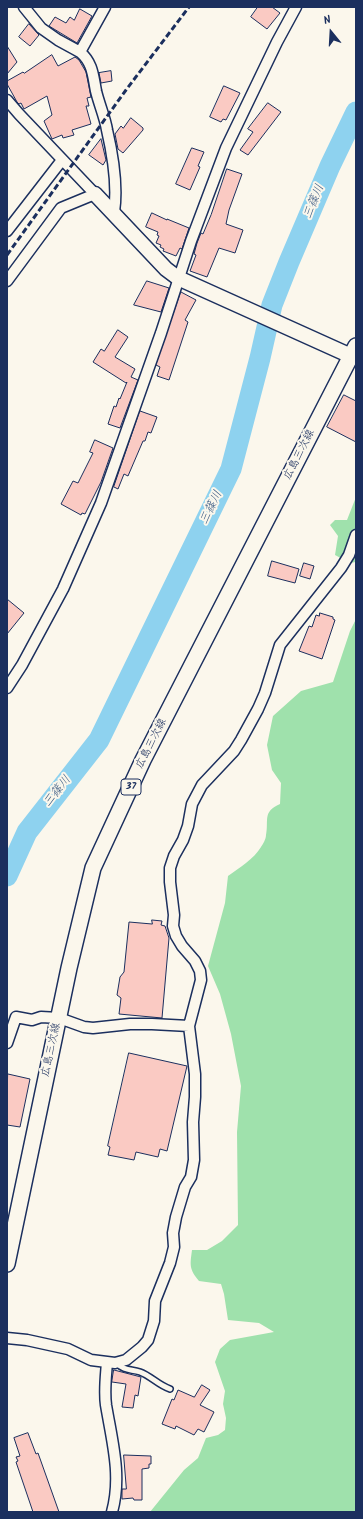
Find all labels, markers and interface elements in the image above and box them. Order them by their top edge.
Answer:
text: N [321,11,333,30]
north arrow [311,12,351,52]
water label: 三篠川 [302,183,328,221]
street label: 広島三次線 [282,428,318,482]
water label: 三篠川 [198,489,226,527]
street label: 広島三次線 [134,717,170,771]
water label: 三篠川 [41,773,75,811]
road number: 37 [121,779,141,795]
street label: 広島三次線 [40,1022,64,1078]

